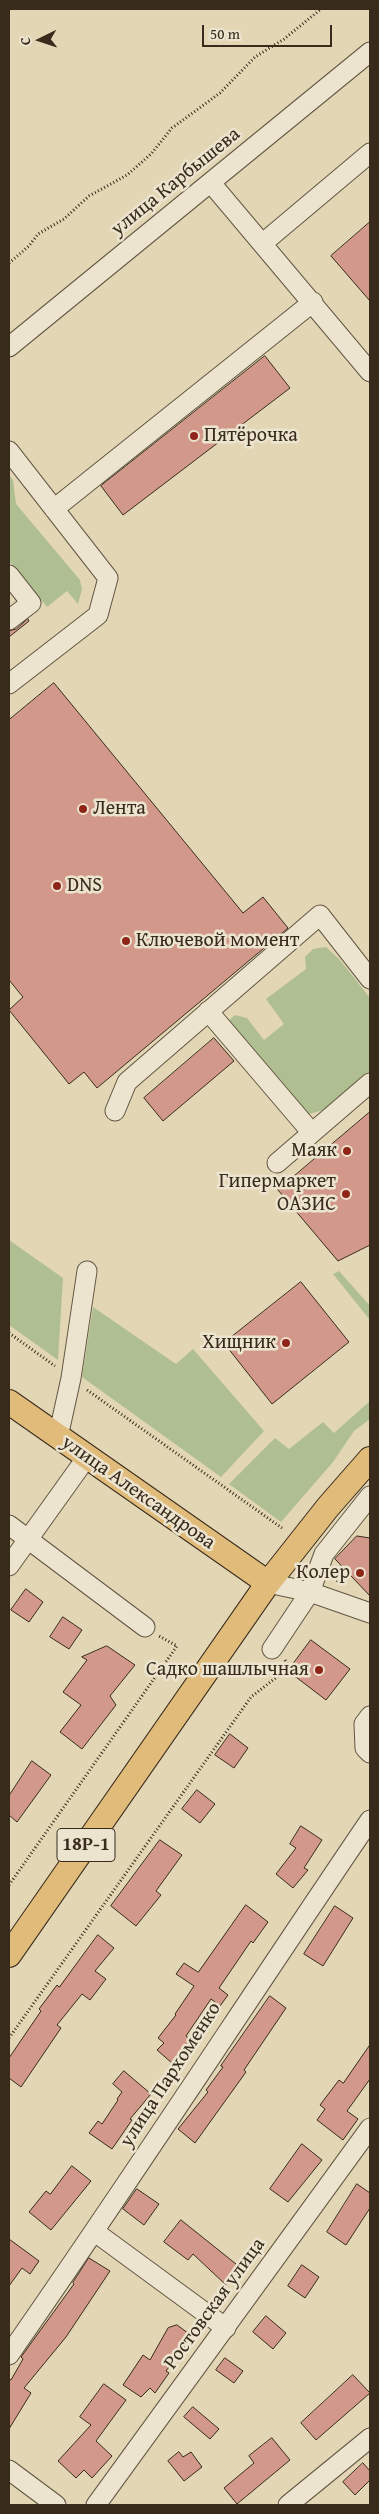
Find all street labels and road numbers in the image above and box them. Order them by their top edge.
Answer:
street label: улица Карбышева [107,123,245,241]
street label: улица Александрова [56,1431,220,1555]
road number: 18Р-1 [57,1828,115,1862]
street label: улица Пархоменко [115,1998,227,2152]
street label: Ростовская улица [159,2234,271,2374]

